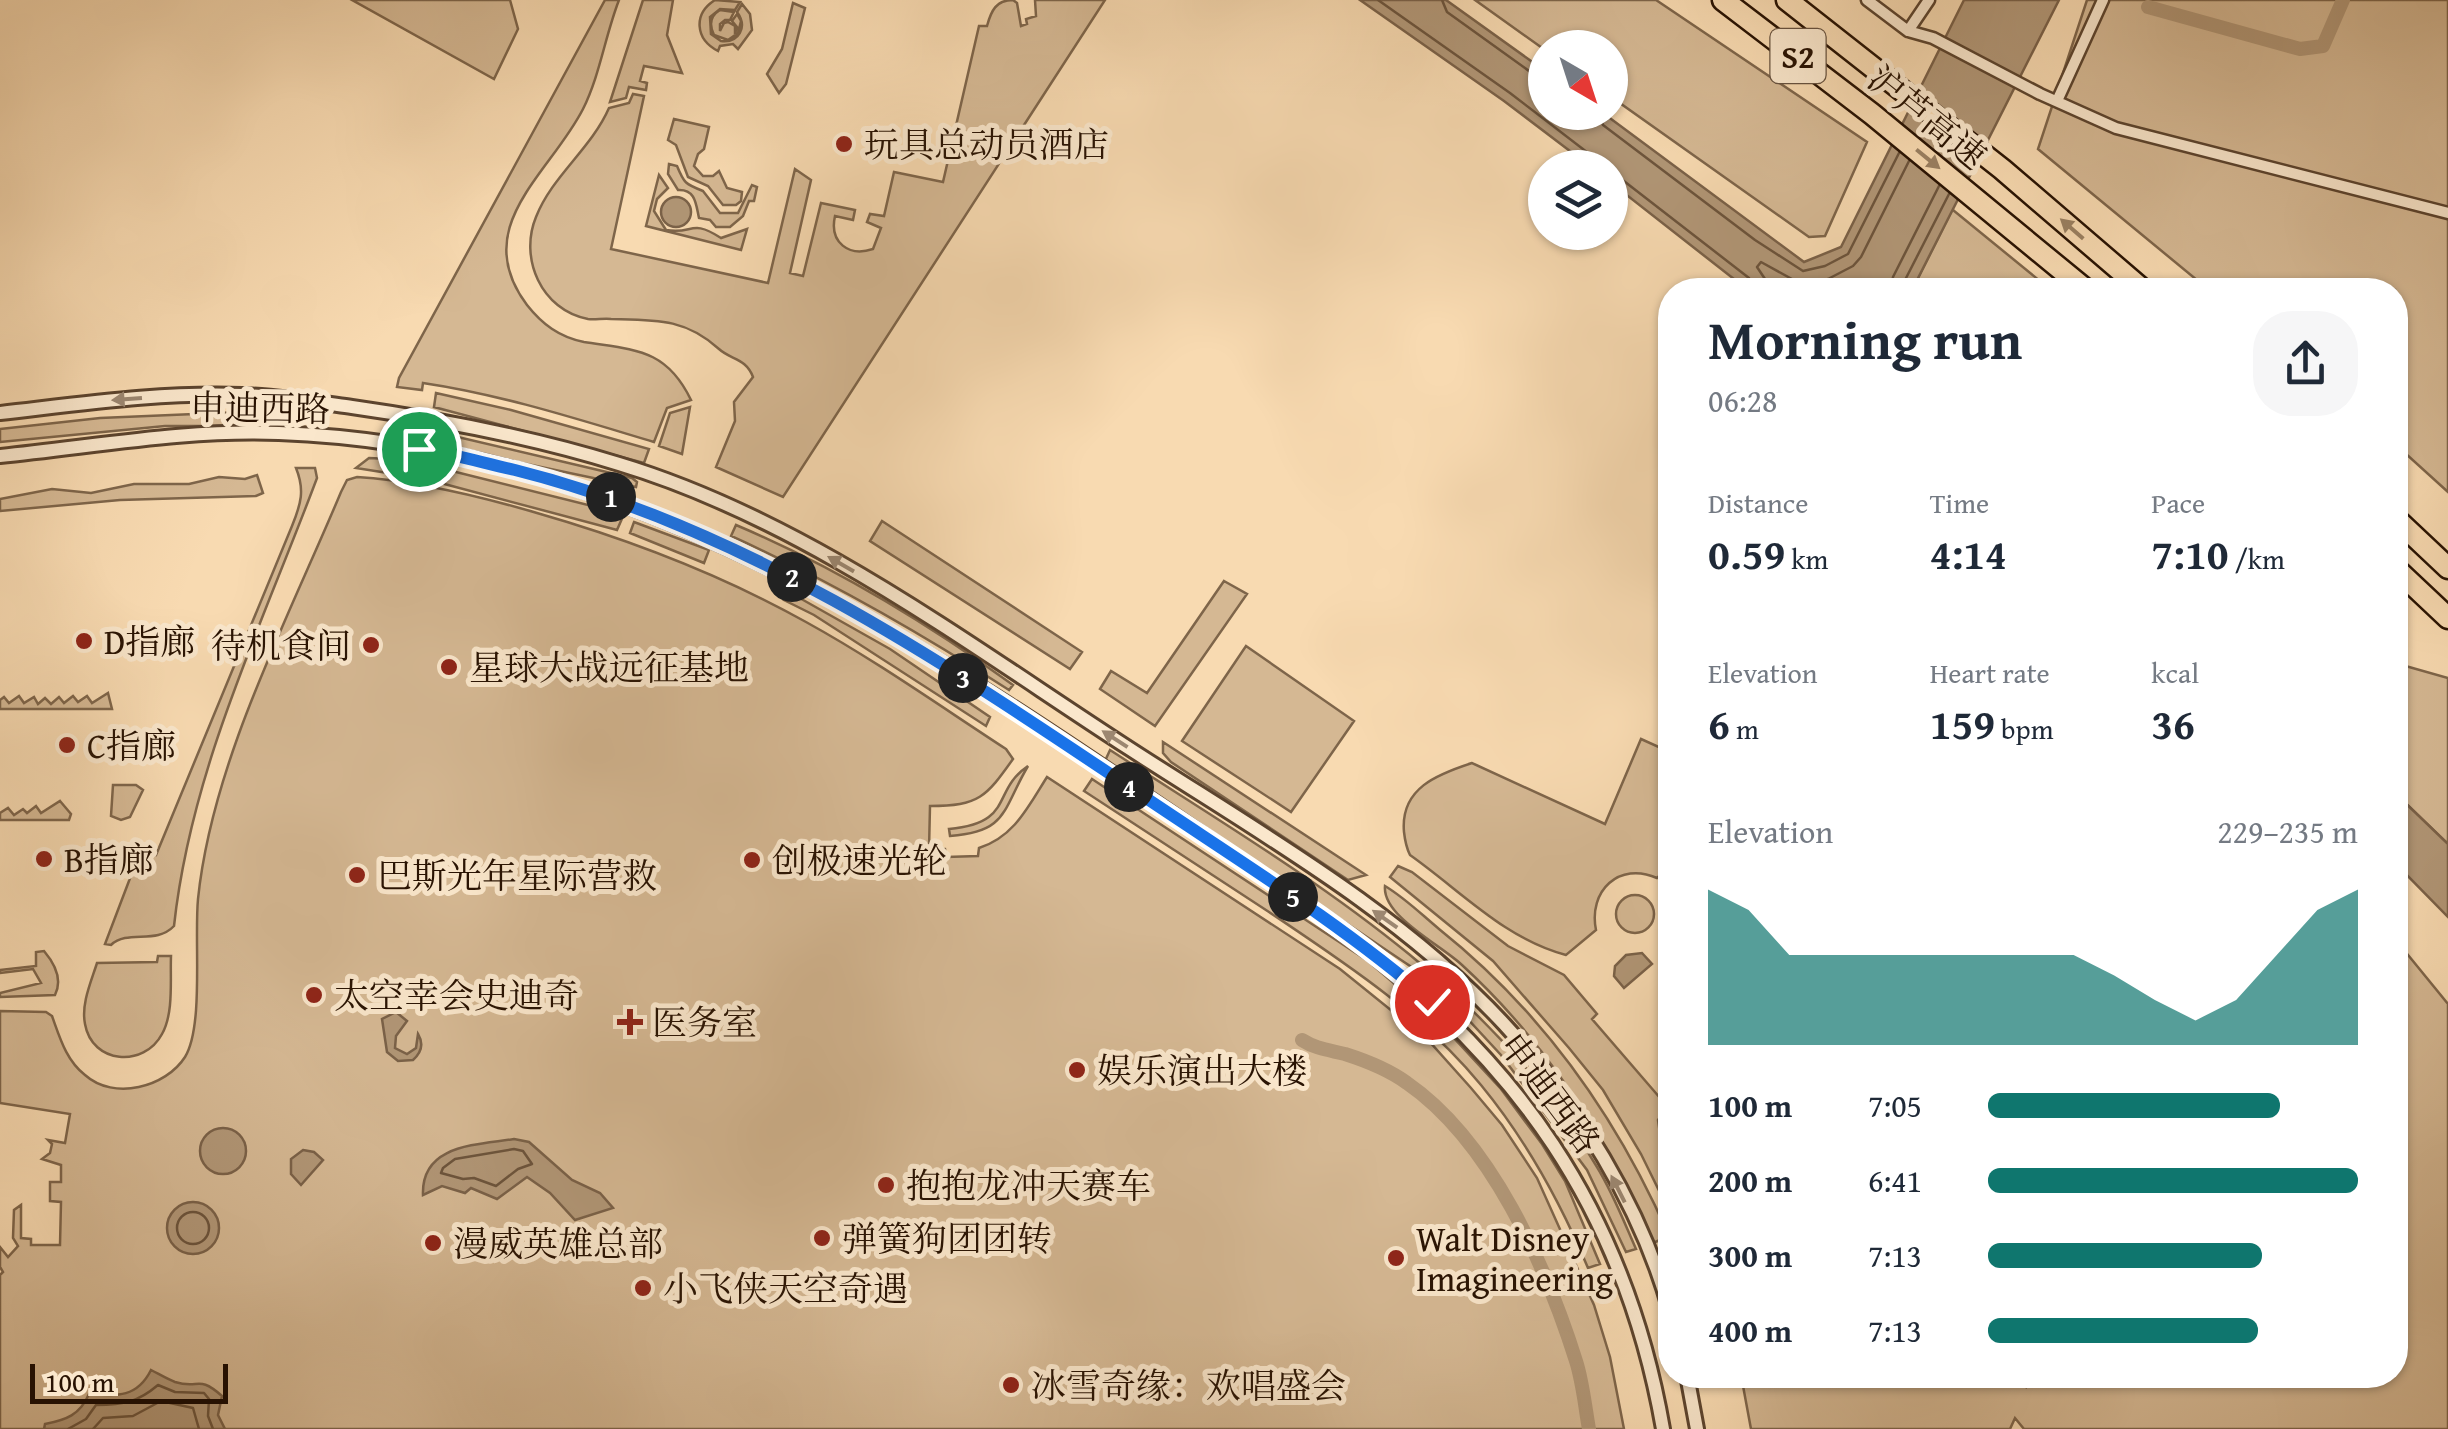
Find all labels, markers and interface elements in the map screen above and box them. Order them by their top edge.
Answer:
road number: S2 [1770,29,1826,83]
north arrow [1528,30,1628,130]
map controls [1528,30,1628,250]
street label: 沪芦高速 [1857,53,1997,181]
place label: 玩具总动员酒店 [864,119,1109,170]
marker: 玩具总动员酒店 [833,133,855,155]
one-way arrow [1916,148,1941,169]
button: layers [1528,150,1628,250]
one-way arrow [2060,219,2085,240]
text: Morning run [1708,299,2022,379]
button: share [2253,311,2358,416]
text: 06:28 [1708,377,1777,424]
street label: 申迪西路 [190,381,330,435]
one-way arrow [111,391,143,407]
pin [377,407,462,492]
icon: arrive [392,422,447,477]
pin: 1 [586,472,636,522]
text: 1 [604,476,618,517]
text: Distance [1708,482,1808,523]
text: Time [1930,482,1989,523]
text: Pace [2151,482,2205,523]
text: 0.59 [1708,523,1785,584]
text: 4:14 [1930,523,2007,584]
text: 7:10 [2151,523,2228,584]
text: km [1785,538,1828,579]
text: /km [2228,538,2285,579]
pin: 2 [767,552,817,602]
text: 2 [785,556,799,597]
one-way arrow [827,556,855,573]
place label: D指廊 [104,616,195,667]
place label: 待机食间 [211,620,351,671]
marker: D指廊 [73,630,95,652]
marker: 待机食间 [360,634,382,656]
place label: 星球大战远征基地 [469,642,749,693]
text: Elevation [1708,652,1818,693]
text: Heart rate [1930,652,2050,693]
text: kcal [2151,652,2199,693]
pin: 3 [938,653,988,703]
marker: 星球大战远征基地 [438,656,460,678]
text: 3 [956,657,970,698]
text: 6 [1708,693,1730,754]
text: 159 [1930,693,1995,754]
text: 36 [2151,693,2195,754]
text: m [1730,708,1759,749]
text: bpm [1995,708,2054,749]
place label: C指廊 [87,720,176,771]
one-way arrow [1101,731,1129,749]
marker: C指廊 [56,734,78,756]
pin: 4 [1104,762,1154,812]
text: 4 [1122,766,1136,807]
text: Elevation [1708,808,1833,855]
text: 229–235 m [2217,808,2358,855]
place label: B指廊 [64,834,154,885]
place label: 创极速光轮 [772,835,947,886]
marker: B指廊 [33,848,55,870]
marker: 创极速光轮 [741,849,763,871]
place label: 巴斯光年星际营救 [377,850,657,901]
marker: 巴斯光年星际营救 [346,864,368,886]
pin: 5 [1268,872,1318,922]
text: 5 [1286,876,1300,917]
one-way arrow [1372,910,1399,929]
pin [1390,960,1475,1045]
place label: 太空幸会史迪奇 [334,970,579,1021]
icon: check [1405,975,1460,1030]
marker: 太空幸会史迪奇 [303,984,325,1006]
place label: 医务室 [652,997,757,1048]
marker: 医务室 [617,1009,643,1035]
street label: 申迪西路 [1488,1022,1612,1164]
place label: 娱乐演出大楼 [1097,1045,1307,1096]
marker: 娱乐演出大楼 [1066,1059,1088,1081]
text: 100 m [1708,1082,1792,1129]
text: 7:05 [1868,1082,1922,1129]
text: 200 m [1708,1157,1792,1204]
text: 6:41 [1868,1157,1922,1204]
place label: 抱抱龙冲天赛车 [906,1160,1151,1211]
marker: 抱抱龙冲天赛车 [875,1174,897,1196]
one-way arrow [1610,1174,1627,1203]
place label: 弹簧狗团团转 [842,1213,1052,1264]
place label: Walt Disney Imagineering [1416,1213,1614,1304]
place label: 漫威英雄总部 [453,1218,663,1269]
marker: 弹簧狗团团转 [811,1227,833,1249]
marker: 漫威英雄总部 [422,1232,444,1254]
text: 300 m [1708,1232,1792,1279]
text: 7:13 [1868,1232,1922,1279]
marker: Walt Disney Imagineering [1385,1247,1407,1269]
place label: 小飞侠天空奇遇 [663,1263,908,1314]
marker: 小飞侠天空奇遇 [632,1277,654,1299]
text: 400 m [1708,1307,1792,1354]
text: 7:13 [1868,1307,1922,1354]
scale bar [30,1359,228,1404]
place label: 冰雪奇缘：欢唱盛会 [1031,1360,1346,1411]
text: 100 m [45,1361,114,1402]
marker: 冰雪奇缘：欢唱盛会 [1000,1374,1022,1396]

